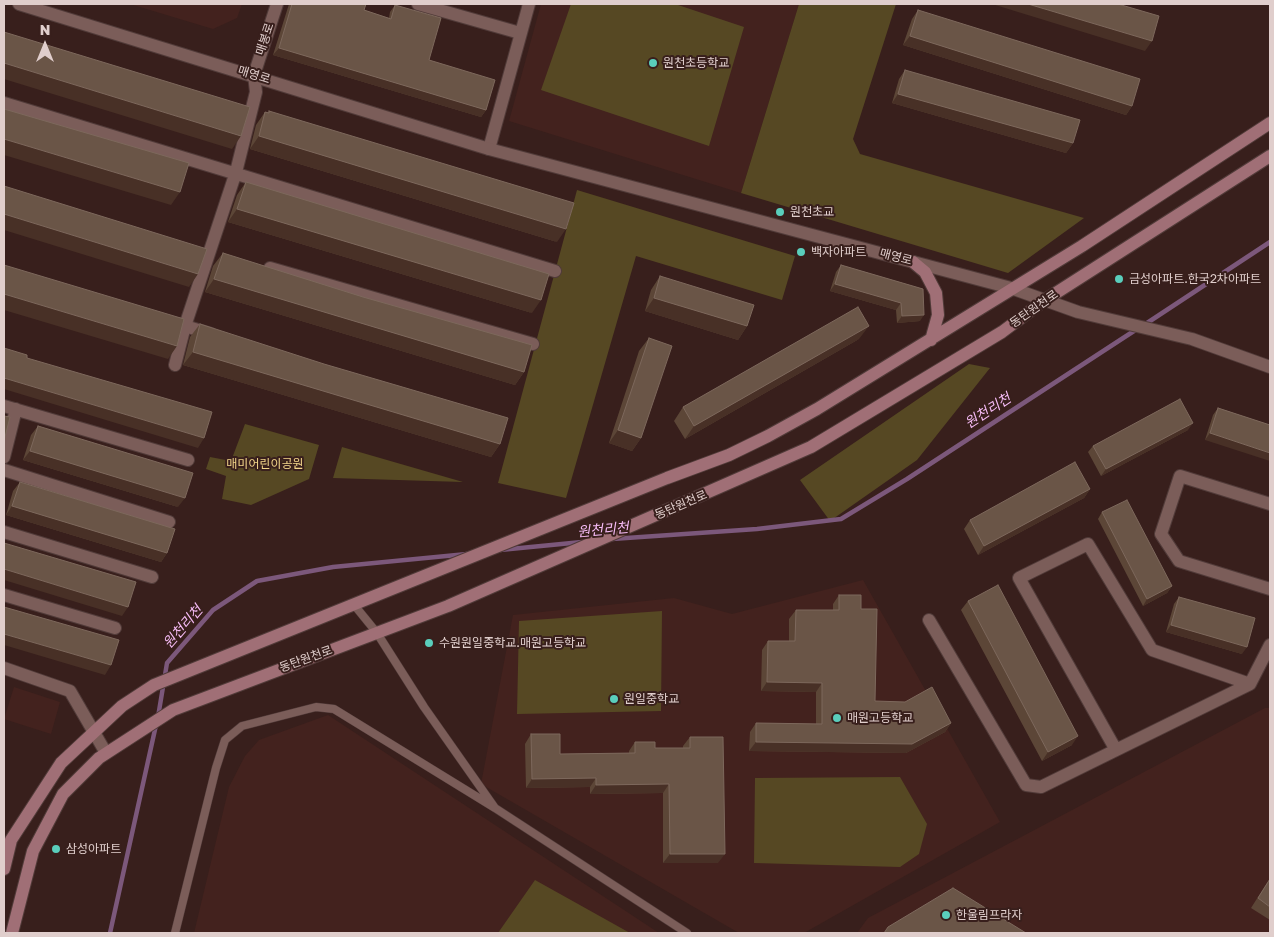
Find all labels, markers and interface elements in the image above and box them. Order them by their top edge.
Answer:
north arrow [20,20,70,70]
text: N [40,21,50,38]
street label: 매봉로 [253,21,277,57]
place label: 원천초등학교 [663,56,729,70]
marker: 원천초등학교 [647,57,659,69]
street label: 매영로 [236,63,272,87]
place label: 원천초교 [790,205,834,219]
marker: 원천초교 [774,206,786,218]
place label: 백자아파트 [811,245,866,259]
marker: 백자아파트 [795,246,807,258]
street label: 매영로 [878,246,914,268]
place label: 금성아파트.한국2차아파트 [1129,272,1261,286]
marker: 금성아파트.한국2차아파트 [1113,273,1125,285]
street label: 동탄원천로 [1007,287,1061,331]
water label: 원천리천 [962,390,1014,432]
park label: 매미어린이공원 [226,457,304,471]
street label: 동탄원천로 [653,488,709,522]
water label: 원천리천 [577,519,629,541]
water label: 원천리천 [160,602,206,652]
place label: 수원원일중학교.매원고등학교 [439,636,586,650]
marker: 수원원일중학교.매원고등학교 [423,637,435,649]
street label: 동탄원천로 [278,643,334,675]
place label: 원일중학교 [624,692,679,706]
marker: 원일중학교 [608,693,620,705]
place label: 매원고등학교 [847,711,913,725]
marker: 매원고등학교 [831,712,843,724]
place label: 삼성아파트 [66,842,121,856]
marker: 삼성아파트 [50,843,62,855]
place label: 한울림프라자 [956,908,1022,922]
marker: 한울림프라자 [940,909,952,921]

